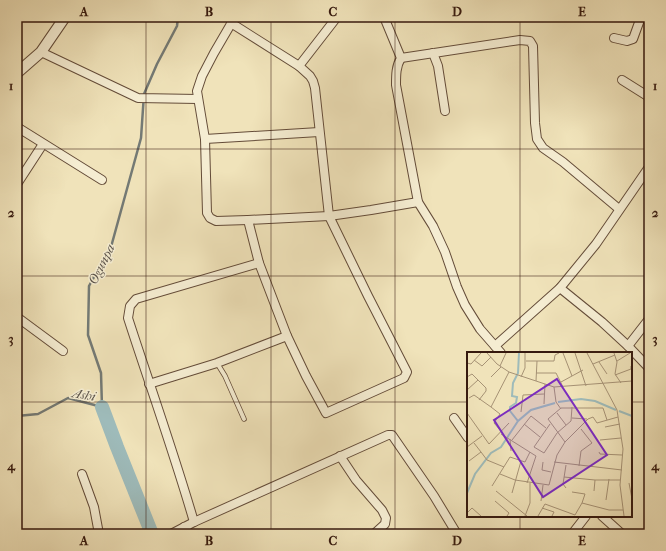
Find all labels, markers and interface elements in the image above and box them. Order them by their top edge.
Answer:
text: A [79,4,89,19]
text: B [205,4,214,19]
text: C [329,4,338,19]
text: D [452,4,462,19]
text: E [578,4,586,19]
text: 1 [9,78,14,93]
text: 1 [653,78,658,93]
text: 2 [8,205,15,220]
text: 2 [652,205,659,220]
water label: Ogunpa [85,241,118,287]
text: 3 [8,331,14,347]
text: 3 [652,331,658,347]
inset map [467,352,632,517]
water label: Ashi [69,385,98,404]
text: 4 [6,458,16,474]
text: 4 [650,458,660,474]
text: A [79,533,89,548]
text: B [205,533,214,548]
text: C [329,533,338,548]
text: D [452,533,462,548]
text: E [578,533,586,548]

